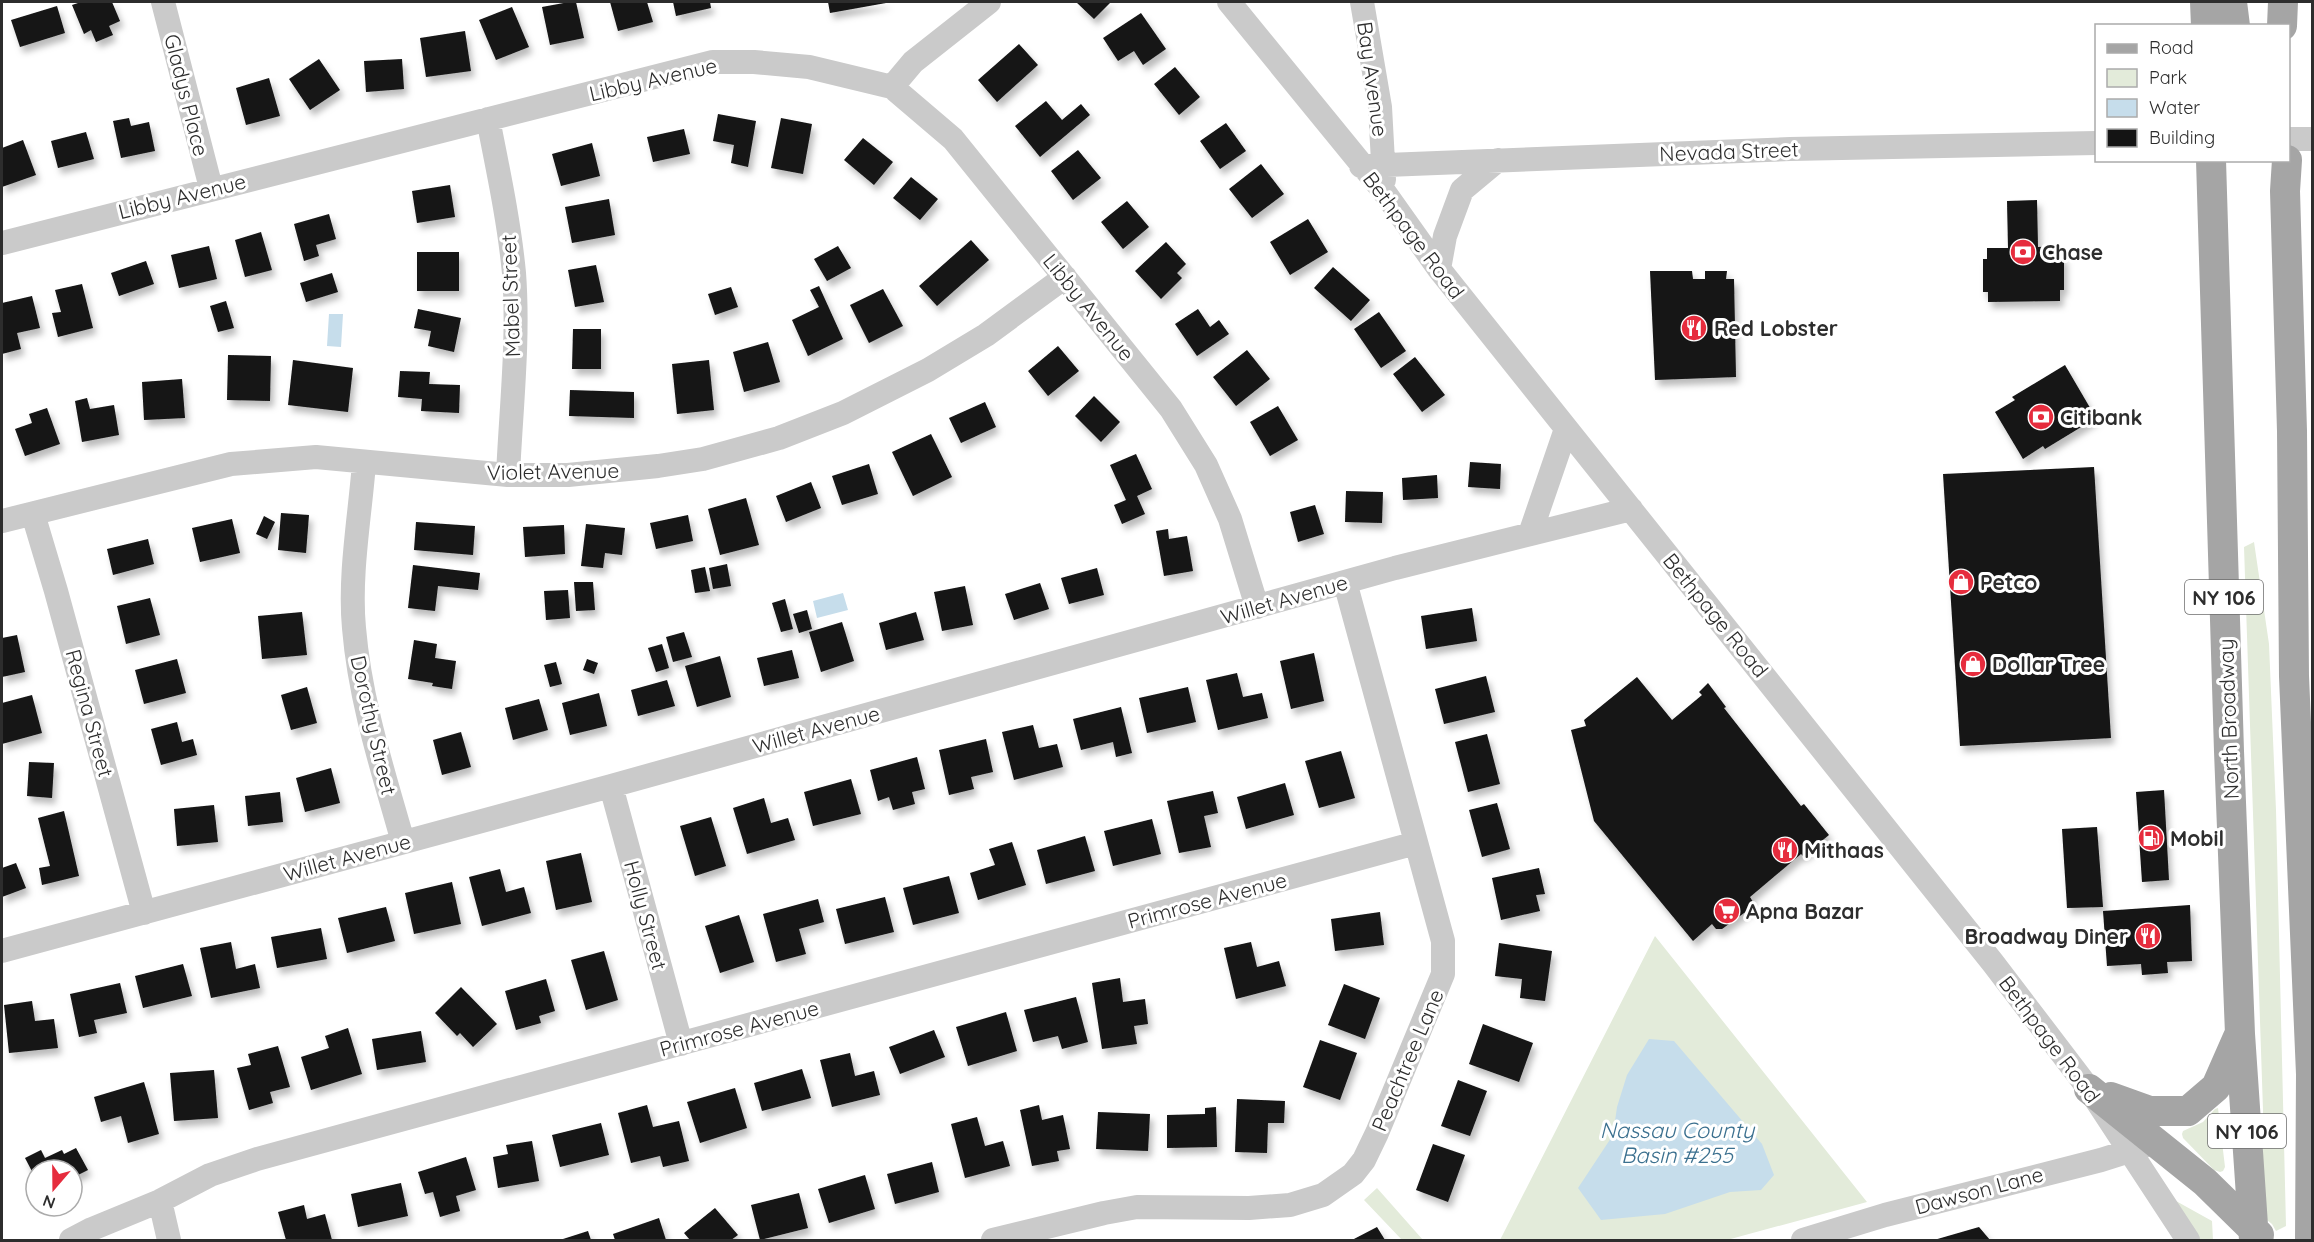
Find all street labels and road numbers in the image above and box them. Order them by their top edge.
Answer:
street label: Bay Avenue [1352,20,1394,138]
street label: Gladys Place [159,31,215,159]
street label: Libby Avenue [586,52,720,106]
street label: Nevada Street [1659,136,1799,166]
street label: Bethpage Road [1358,166,1470,304]
street label: Libby Avenue [115,168,249,224]
street label: Mabel Street [495,234,525,358]
street label: Libby Avenue [1038,248,1140,366]
street label: Violet Avenue [487,457,619,485]
street label: Bethpage Road [1658,548,1774,682]
street label: Willet Avenue [1218,568,1350,630]
road number: NY 106 [2185,580,2263,614]
street label: North Broadway [2212,638,2244,800]
street label: Regina Street [60,646,120,780]
street label: Dorothy Street [345,653,403,797]
street label: Willet Avenue [749,700,883,758]
street label: Willet Avenue [280,828,414,886]
street label: Holly Street [619,857,673,973]
street label: Primrose Avenue [1125,866,1289,934]
street label: Bethpage Road [1994,970,2106,1108]
street label: Peachtree Lane [1365,985,1449,1135]
street label: Primrose Avenue [657,994,821,1062]
road number: NY 106 [2208,1114,2286,1148]
street label: Dawson Lane [1912,1160,2046,1220]

